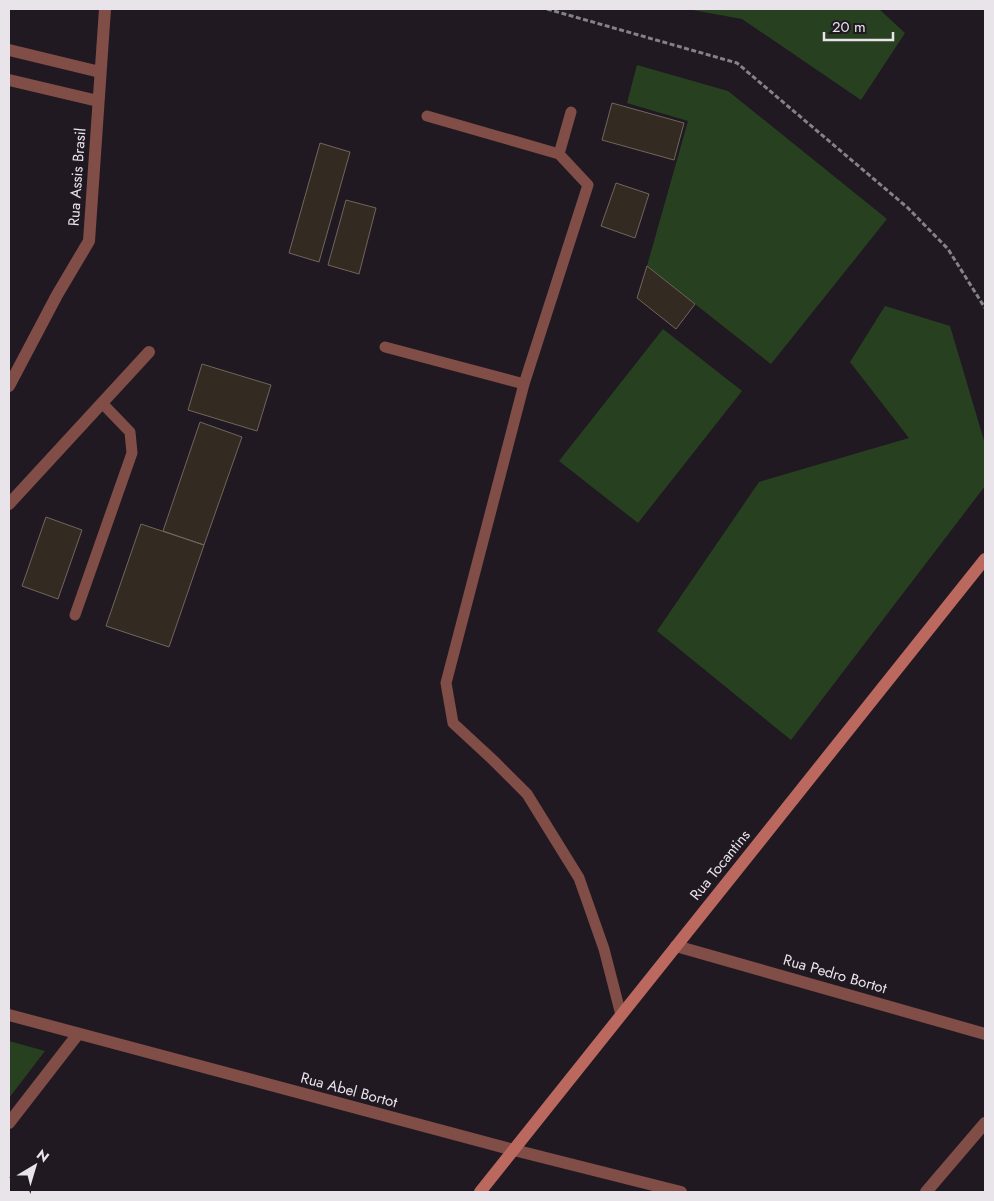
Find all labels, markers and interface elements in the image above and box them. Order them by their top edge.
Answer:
scale bar [824,10,893,42]
text: 20 m [832,16,866,38]
street label: Rua Assis Brasil [63,127,91,227]
street label: Rua Tocantins [685,825,755,905]
street label: Rua Pedro Bortot [781,949,890,999]
street label: Rua Abel Bortot [298,1067,400,1114]
north arrow [10,1141,60,1191]
text: N [32,1144,54,1167]

